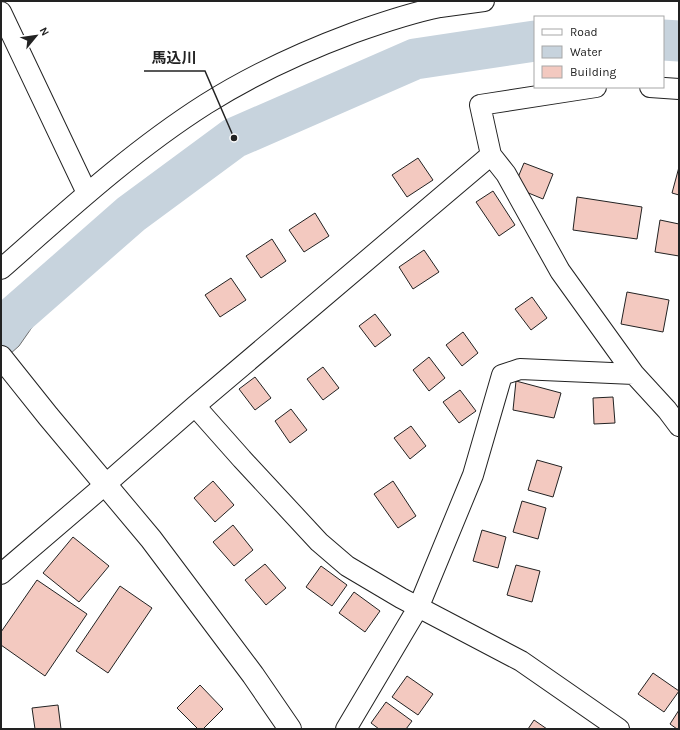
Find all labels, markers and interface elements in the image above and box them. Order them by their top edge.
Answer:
north arrow [16,16,56,56]
legend [534,16,664,88]
text: N [37,25,52,38]
text: Road [570,25,598,39]
callout: 馬込川 [144,44,205,71]
text: Water [570,45,603,59]
text: 馬込川 [151,49,197,67]
text: Building [570,65,617,79]

